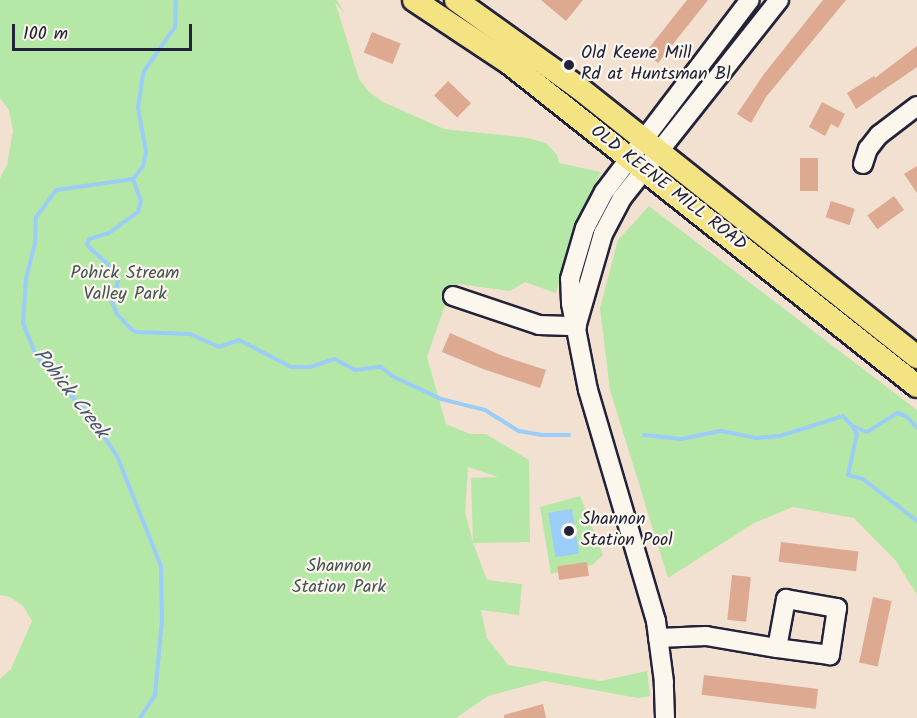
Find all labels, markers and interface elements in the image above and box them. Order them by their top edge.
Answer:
scale bar [15,12,195,50]
text: 100 m [23,20,68,49]
place label: Old Keene Mill Rd at Huntsman Bl [581,44,731,86]
marker: Old Keene Mill Rd at Huntsman Bl [562,58,576,72]
street label: OLD KEENE MILL ROAD [586,121,750,257]
park label: Pohick Stream Valley Park [71,264,179,306]
water label: Pohick Creek [27,344,113,444]
place label: Shannon Station Pool [581,510,673,552]
marker: Shannon Station Pool [562,524,576,538]
park label: Shannon Station Park [292,557,386,600]

